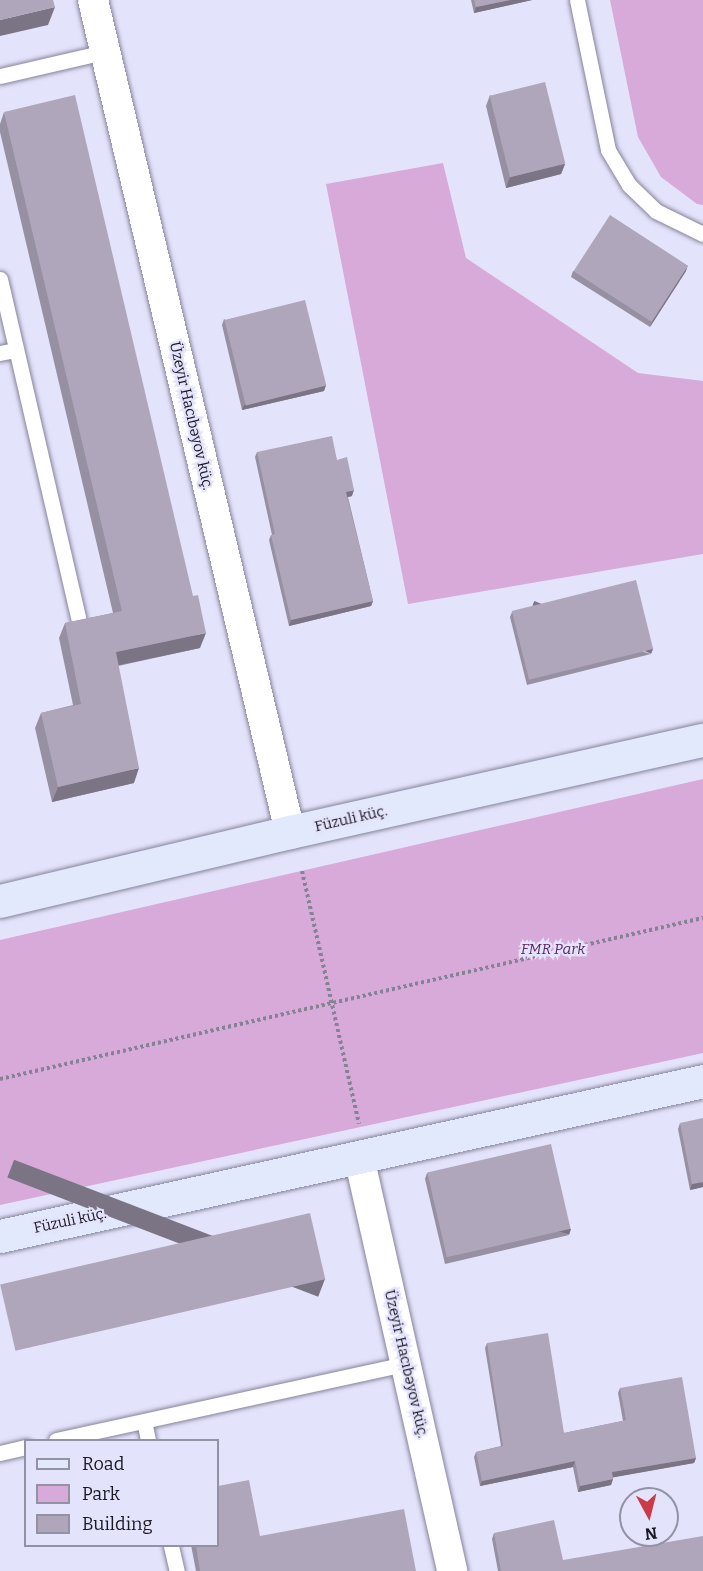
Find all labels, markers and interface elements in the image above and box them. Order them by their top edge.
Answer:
street label: Üzeyir Hacıbəyov küç. [165,340,217,492]
street label: Füzuli küç. [313,802,389,836]
park label: FMR Park [521,941,585,959]
street label: Füzuli küç. [32,1204,108,1238]
street label: Üzeyir Hacıbəyov küç. [380,1288,432,1440]
legend [24,1439,219,1547]
text: Road [82,1453,124,1475]
text: Park [82,1483,120,1505]
north arrow [619,1487,679,1547]
text: Building [82,1513,153,1535]
text: N [644,1523,658,1544]

